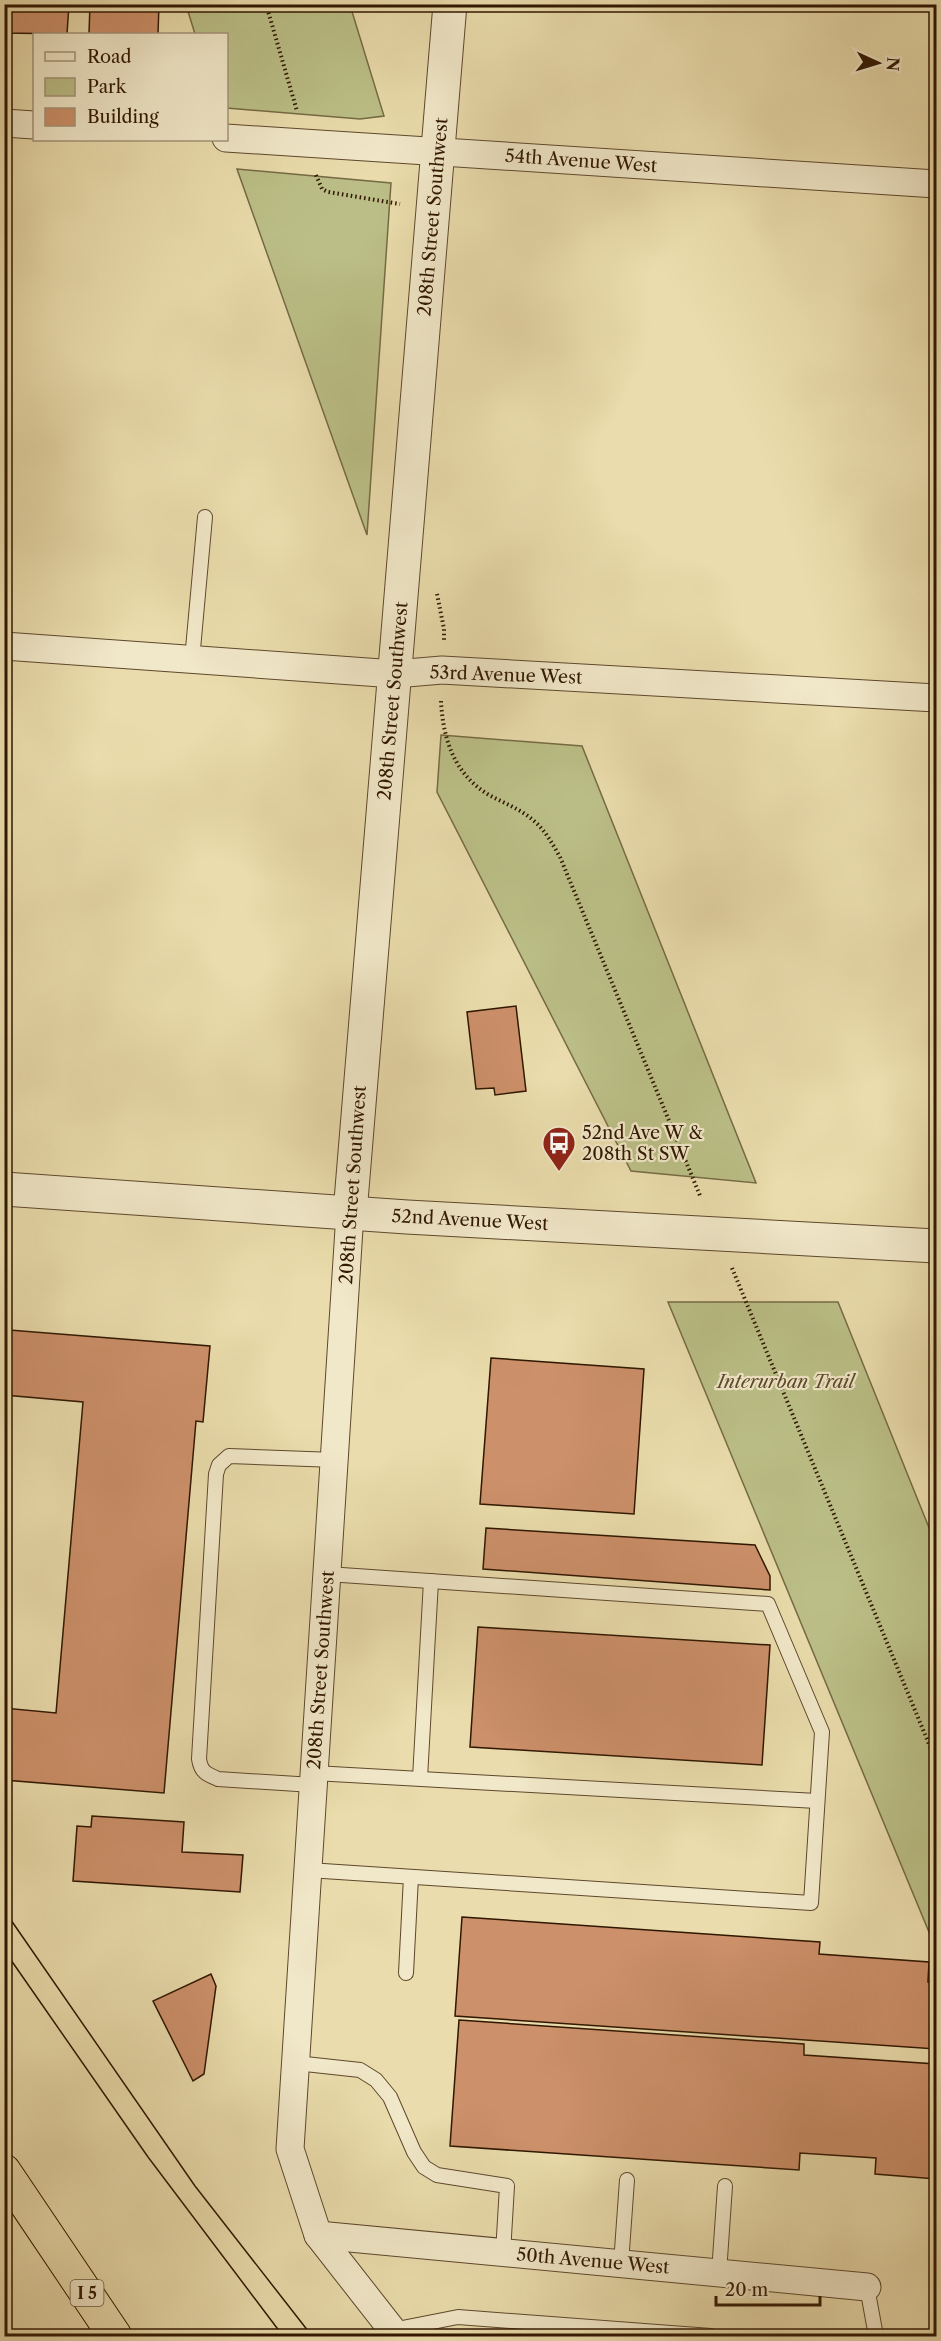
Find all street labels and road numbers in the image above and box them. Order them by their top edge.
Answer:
street label: 208th Street Southwest [413,116,453,317]
street label: 54th Avenue West [504,145,658,177]
street label: 208th Street Southwest [373,600,413,801]
street label: 53rd Avenue West [429,661,583,689]
street label: 208th Street Southwest [335,1084,371,1285]
street label: 52nd Avenue West [391,1205,550,1235]
street label: 208th Street Southwest [303,1569,339,1770]
street label: 50th Avenue West [516,2243,671,2279]
road number: I 5 [70,2280,104,2306]

